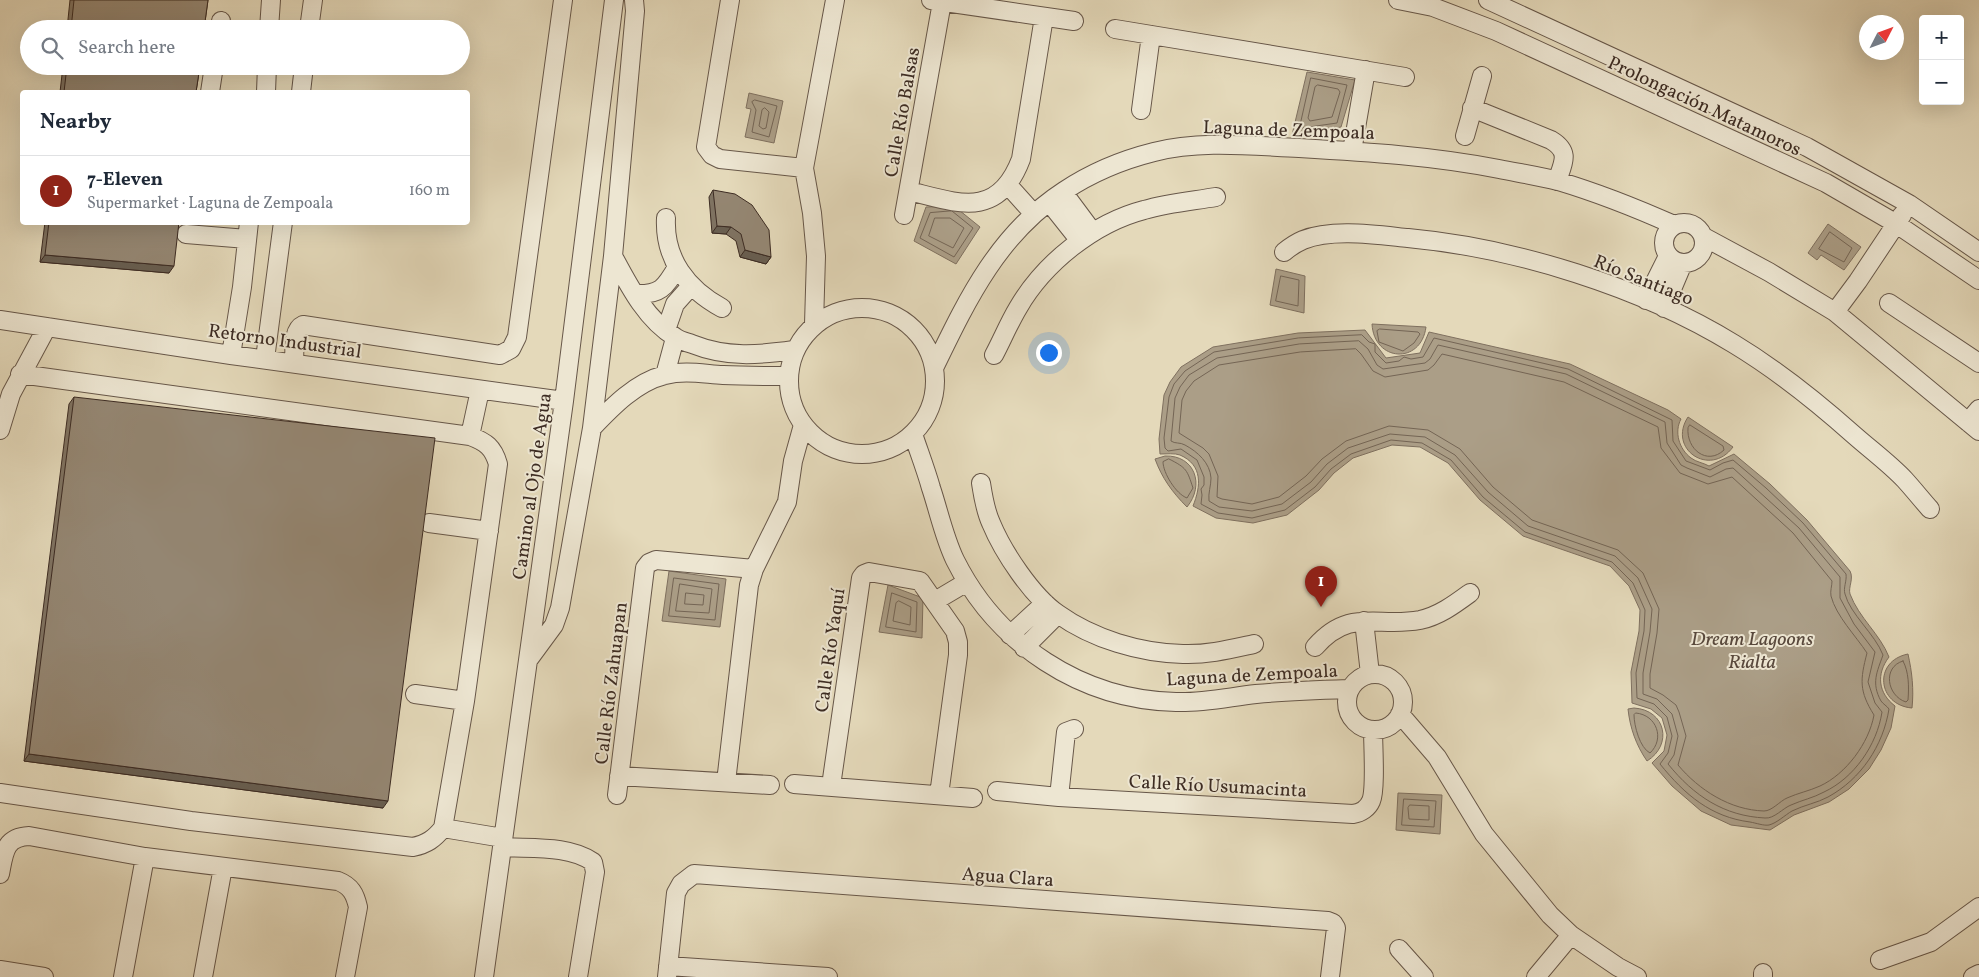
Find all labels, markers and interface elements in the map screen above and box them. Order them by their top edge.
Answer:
north arrow [1859,15,1904,60]
map controls [1919,15,1964,105]
button: + [1919,15,1964,60]
search box [20,20,470,75]
icon: search [38,34,66,62]
text: Search here [78,35,175,61]
street label: Calle Río Balsas [879,45,927,179]
street label: Prolongación Matamoros [1603,50,1805,163]
button: − [1919,60,1964,105]
text: Nearby [40,108,111,137]
street label: Laguna de Zempoala [1202,115,1375,147]
text: 7-Eleven [87,167,163,193]
text: 1 [53,180,59,202]
text: 160 m [409,180,450,202]
text: Supermarket · Laguna de Zempoala [87,193,333,215]
street label: Río Santiago [1589,249,1697,313]
street label: Retorno Industrial [206,318,363,366]
your location [1036,340,1062,366]
street label: Camino al Ojo de Agua [507,391,559,581]
pin: 1 [1305,566,1337,607]
street label: Calle Río Yaquí [809,586,853,714]
street label: Calle Río Zahuapan [589,601,635,766]
water label: Dream Lagoons Rialta [1691,626,1814,677]
street label: Laguna de Zempoala [1166,659,1339,693]
street label: Calle Río Usumacinta [1128,769,1308,805]
street label: Agua Clara [961,862,1055,894]

